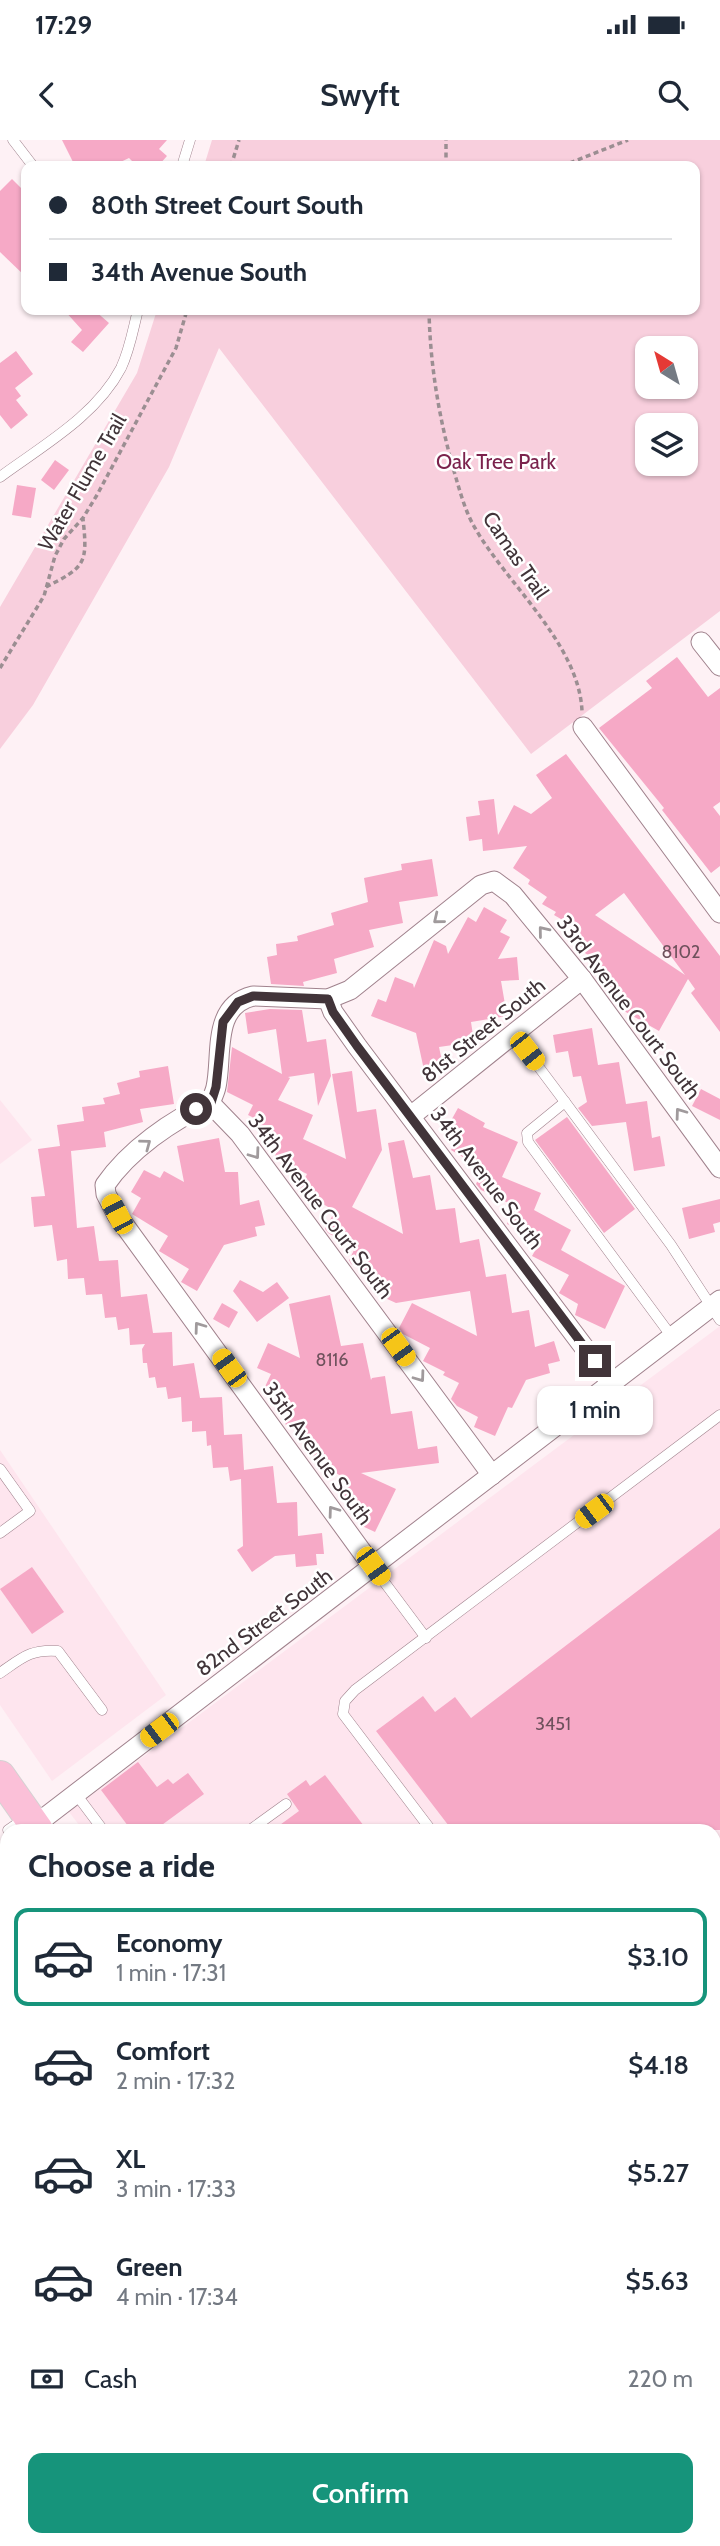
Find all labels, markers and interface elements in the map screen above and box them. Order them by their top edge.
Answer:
text: 17:29 [35,9,92,41]
text: Swyft [320,75,400,114]
icon: back [28,76,66,114]
icon: search [654,76,692,114]
text: 80th Street Court South [91,189,363,221]
text: 34th Avenue South [91,256,307,288]
north arrow [635,336,698,399]
map controls [635,336,698,476]
street label: Water Flume Trail [33,409,131,555]
button: layers [635,413,698,476]
park label: Oak Tree Park [436,449,557,474]
street label: Camas Trail [478,506,554,604]
street label: 33rd Avenue Court South [552,910,706,1104]
one-way arrow [434,911,446,924]
one-way arrow [539,927,551,940]
house number: 8102 [662,941,700,963]
street label: 81st Street South [416,972,550,1088]
car [506,1028,549,1074]
route start [180,1093,212,1125]
street label: 34th Avenue South [425,1102,549,1254]
one-way arrow [676,1108,688,1121]
street label: 34th Avenue Court South [243,1109,399,1303]
one-way arrow [139,1139,151,1152]
one-way arrow [247,1146,260,1159]
car [98,1191,137,1237]
one-way arrow [195,1322,207,1335]
car [378,1324,419,1370]
car [209,1345,250,1391]
route end [579,1345,611,1377]
house number: 8116 [316,1349,348,1371]
one-way arrow [411,1369,424,1382]
street label: 35th Avenue South [258,1377,378,1529]
callout: 1 min [537,1386,653,1434]
text: 1 min [569,1396,621,1424]
car [571,1490,618,1532]
one-way arrow [329,1506,341,1519]
car [353,1543,394,1589]
street label: 82nd Street South [191,1563,337,1681]
car [136,1709,183,1751]
house number: 3451 [535,1713,571,1735]
text: Choose a ride [28,1846,215,1885]
icon: car [32,1926,95,1989]
text: Economy [116,1927,222,1959]
text: $3.10 [627,1941,689,1973]
text: 1 min · 17:31 [116,1959,226,1987]
icon: car [32,2034,95,2097]
text: Comfort [116,2035,210,2067]
text: $4.18 [628,2049,689,2081]
text: 2 min · 17:32 [116,2067,235,2095]
icon: car [32,2142,95,2205]
text: XL [116,2143,145,2175]
text: $5.27 [627,2157,689,2189]
text: 3 min · 17:33 [116,2175,236,2203]
icon: car [32,2250,95,2313]
text: Green [116,2251,183,2283]
text: $5.63 [626,2265,689,2297]
text: 4 min · 17:34 [116,2283,238,2311]
icon: cash [28,2360,66,2398]
text: Cash [84,2363,137,2395]
text: 220 m [627,2365,693,2393]
button: Confirm [28,2453,693,2533]

